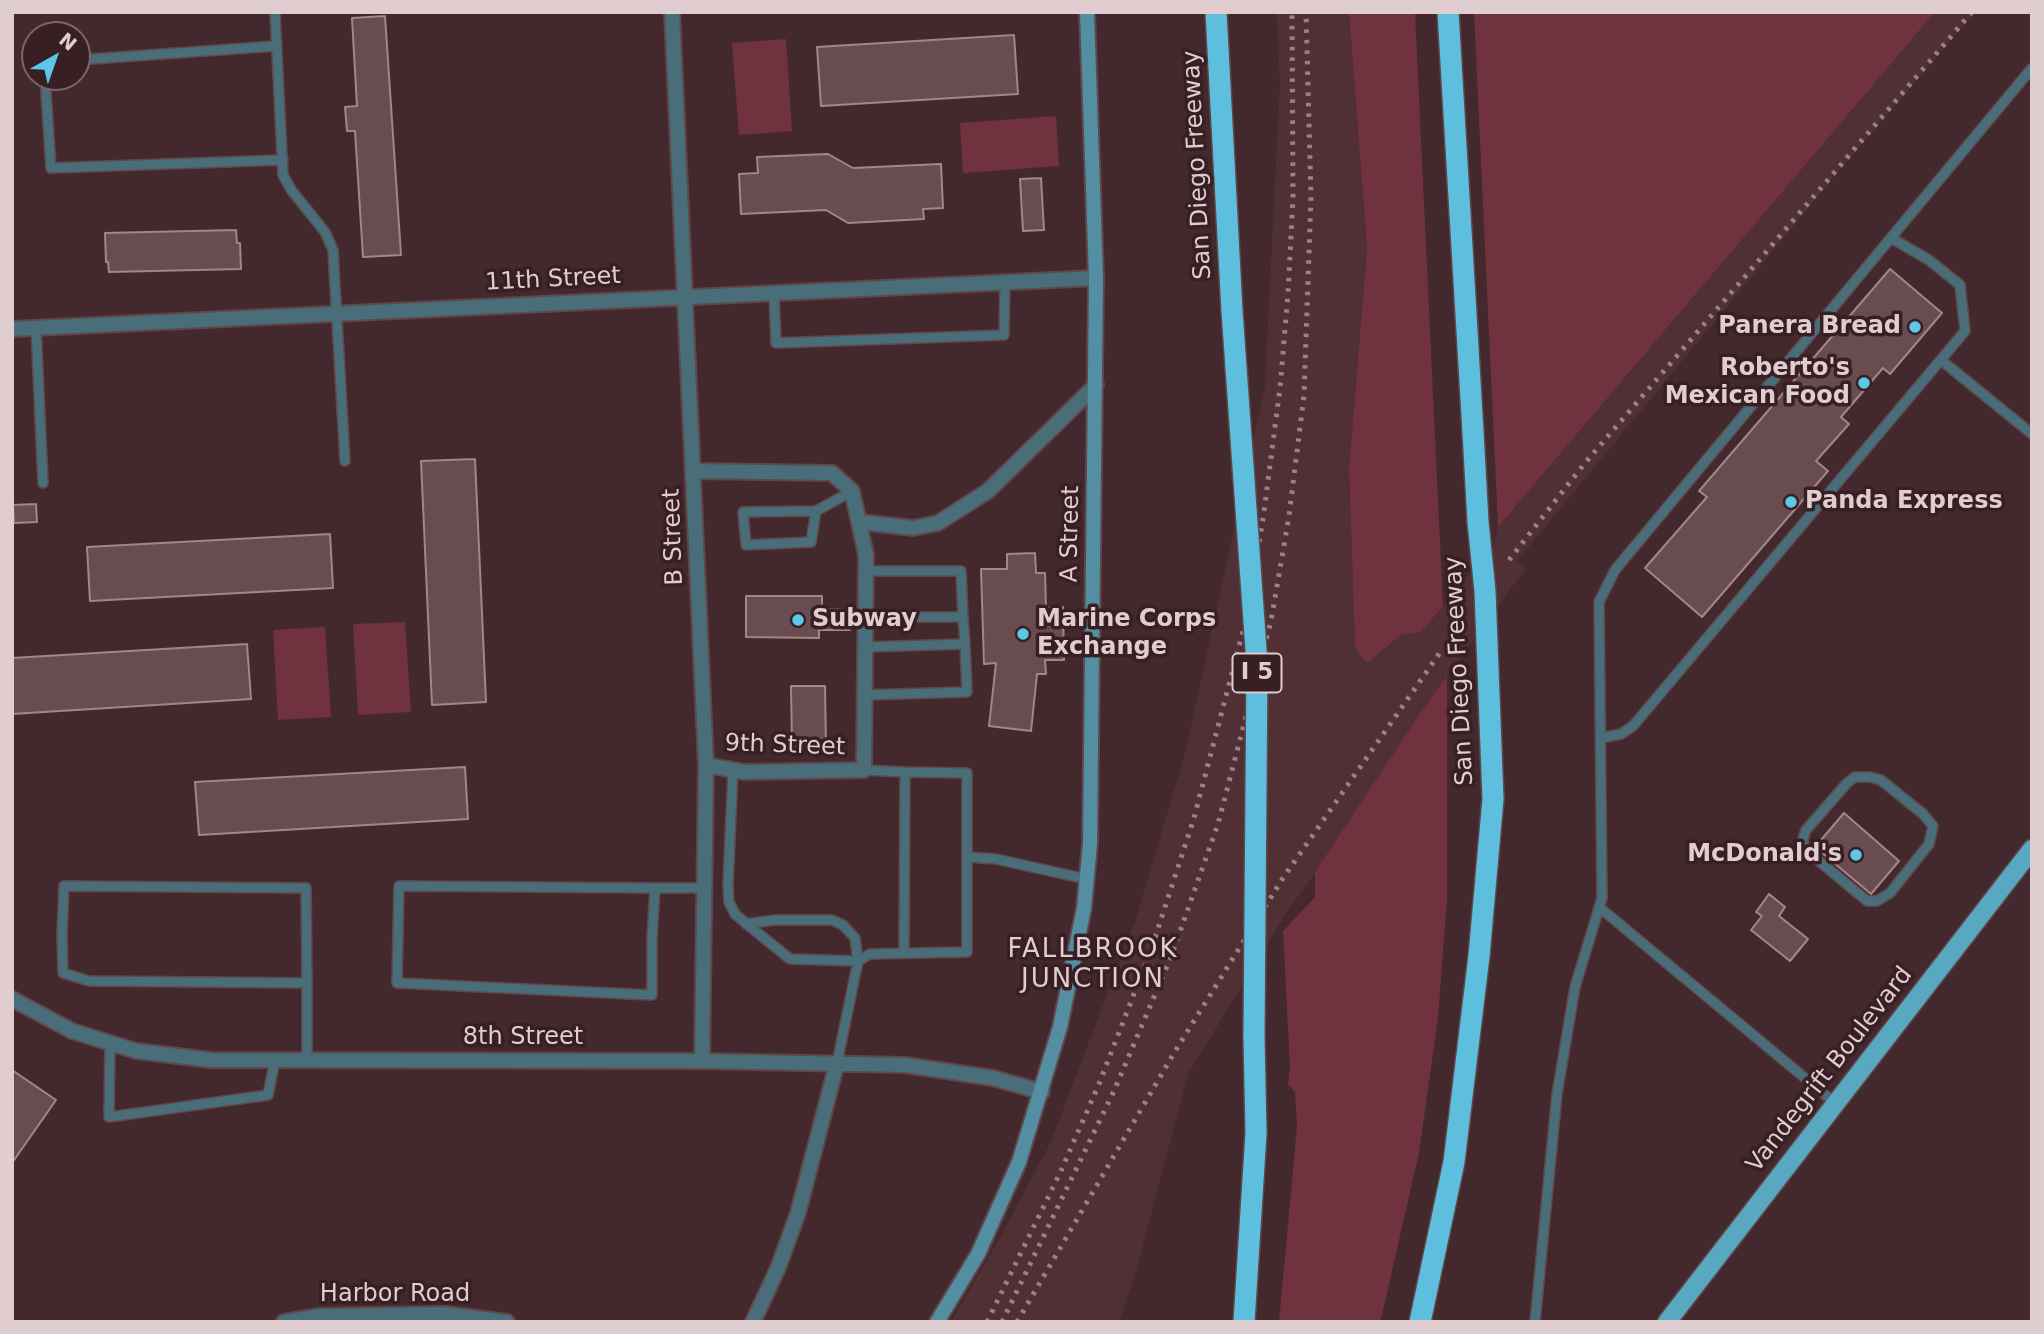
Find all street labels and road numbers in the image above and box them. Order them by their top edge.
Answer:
street label: San Diego Freeway [1178,50,1218,280]
street label: 11th Street [484,262,622,298]
street label: A Street [1056,485,1086,583]
street label: B Street [658,488,690,586]
street label: San Diego Freeway [1440,556,1480,786]
road number: I 5 [1232,653,1282,692]
street label: 9th Street [724,730,846,762]
street label: Vandegrift Boulevard [1741,962,1919,1178]
street label: 8th Street [463,1024,583,1052]
street label: Harbor Road [320,1281,470,1309]

